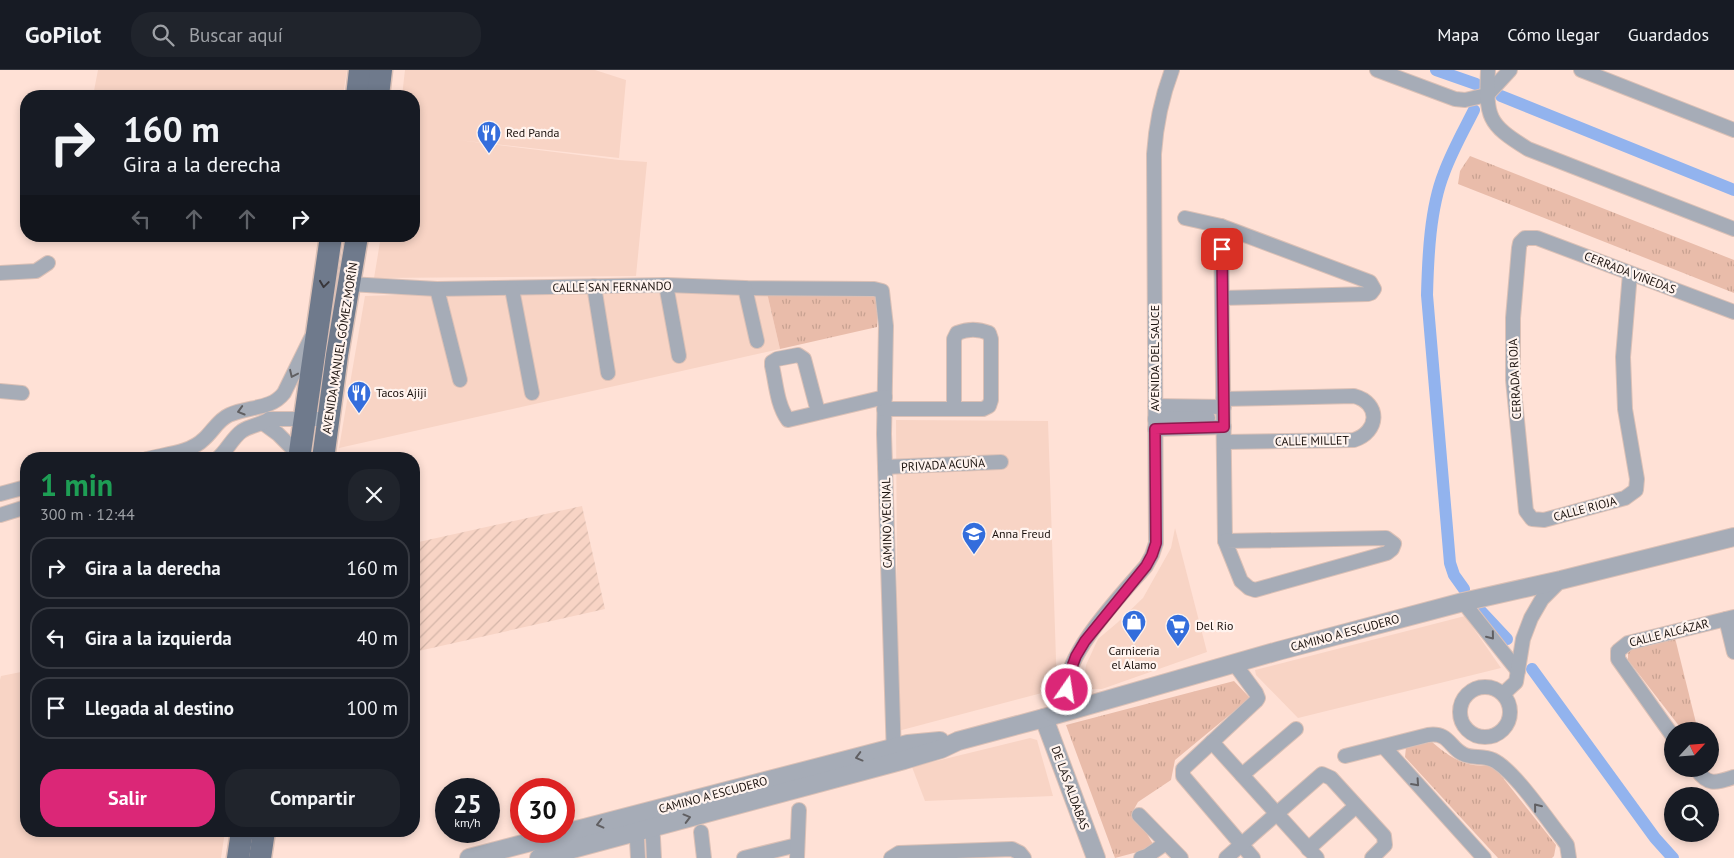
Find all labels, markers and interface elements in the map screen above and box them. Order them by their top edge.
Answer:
search box [131,12,481,57]
text: GoPilot [25,19,101,50]
icon: search [149,21,177,49]
text: Buscar aquí [189,23,283,47]
text: Mapa [1437,23,1479,46]
text: Cómo llegar [1507,23,1600,46]
text: Guardados [1628,23,1709,46]
text: 160 m [123,106,220,152]
icon: right [40,110,105,175]
restaurant icon: Red Panda [476,120,502,154]
place label: Red Panda [506,125,560,140]
text: Gira a la derecha [123,150,281,178]
icon: left [127,205,155,233]
icon: ahead [180,205,208,233]
icon: ahead [233,205,261,233]
icon: right [286,205,314,233]
pin [1201,228,1243,270]
icon: arrive [1208,235,1236,263]
street label: CERRADA VIÑEDAS [1582,248,1678,297]
street label: AVENIDA MANUEL GÓMEZ MORÍN [319,261,360,435]
street label: CALLE SAN FERNANDO [552,278,672,295]
one-way arrow [319,281,330,289]
street label: AVENIDA DEL SAUCE [1147,305,1162,411]
street label: CERRADA RIOJA [1505,338,1524,420]
one-way arrow [289,369,299,378]
restaurant icon: Tacos Ajiji [346,380,372,414]
place label: Tacos Ajiji [376,385,427,400]
one-way arrow [237,405,246,415]
street label: CALLE MILLET [1275,432,1349,449]
street label: PRIVADA ACUÑA [901,455,985,474]
text: 1 min [40,465,113,504]
button: close [348,469,400,521]
street label: CAMINO VECINAL [878,478,895,568]
street label: CALLE RIOJA [1552,493,1618,524]
text: 300 m · 12:44 [40,504,135,524]
school or university icon: Anna Freud [961,521,987,555]
place label: Anna Freud [992,526,1051,541]
icon: right [42,554,70,582]
text: Gira a la derecha [85,556,221,580]
text: 160 m [346,556,398,580]
shop icon: Carniceria el Alamo [1121,609,1147,643]
street label: CAMINO A ESCUDERO [1289,611,1401,654]
supermarket icon: Del Rio [1165,613,1191,647]
street label: CALLE ALCÁZAR [1628,615,1710,650]
place label: Del Rio [1196,618,1233,633]
icon: left [42,624,70,652]
text: Gira a la izquierda [85,626,232,650]
text: 40 m [357,626,398,650]
one-way arrow [1485,631,1494,640]
place label: Carniceria el Alamo [1109,643,1160,672]
position arrow [1040,663,1092,715]
icon: arrive [42,694,70,722]
text: Llegada al destino [85,696,234,720]
text: 100 m [346,696,398,720]
north arrow [1664,722,1719,778]
map controls [1664,722,1719,842]
street label: DE LAS ALDABAS [1048,744,1093,832]
one-way arrow [854,751,863,762]
button: Salir [40,769,215,827]
button: Compartir [225,769,400,827]
street label: CAMINO A ESCUDERO [657,773,769,816]
one-way arrow [1411,777,1420,786]
speed limit sign: 30 [510,778,575,843]
button: search [1664,787,1719,842]
text: 25 [453,788,482,820]
one-way arrow [1535,804,1543,813]
one-way arrow [683,814,691,824]
text: km/h [454,815,481,830]
one-way arrow [595,818,604,829]

